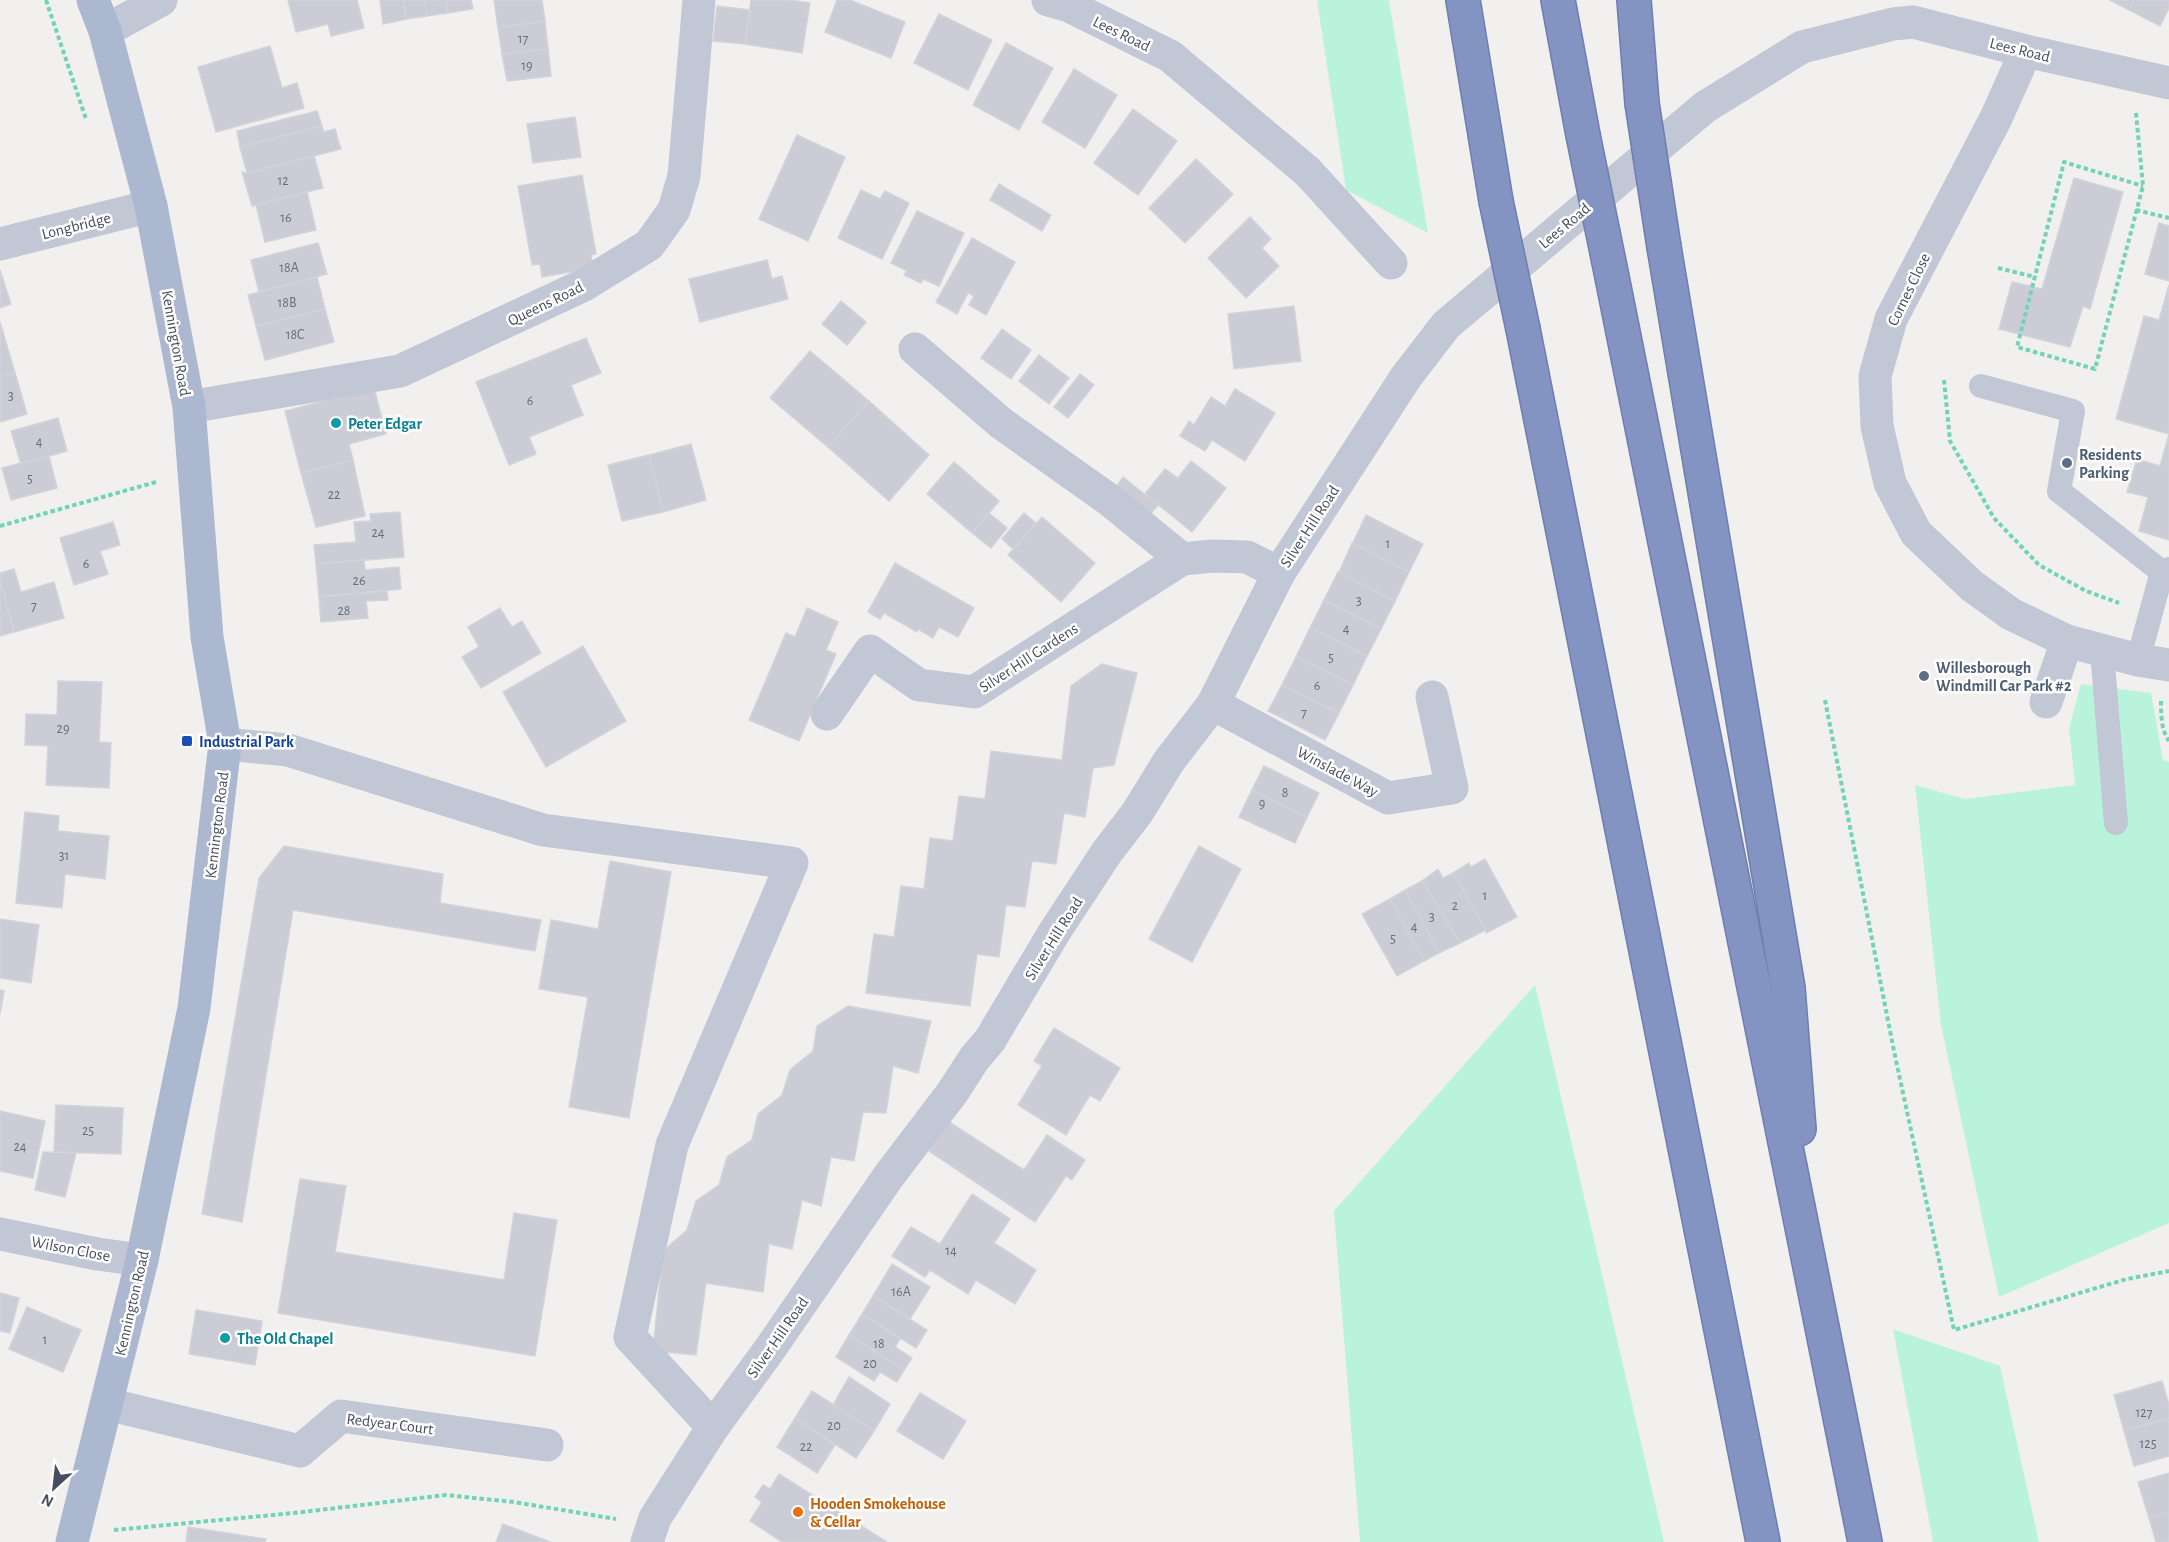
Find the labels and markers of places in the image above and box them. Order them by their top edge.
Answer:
marker: Peter Edgar [329,416,343,430]
place label: Peter Edgar [348,416,422,432]
place label: Residents Parking [2079,447,2142,481]
marker: Residents Parking [2060,456,2074,470]
place label: Willesborough Windmill Car Park #2 [1936,660,2072,694]
marker: Willesborough Windmill Car Park #2 [1917,669,1931,683]
marker: Industrial Park [180,734,194,748]
place label: Industrial Park [199,734,294,750]
marker: The Old Chapel [218,1331,232,1345]
place label: The Old Chapel [237,1331,333,1347]
place label: Hooden Smokehouse & Cellar [810,1496,946,1530]
marker: Hooden Smokehouse & Cellar [791,1505,805,1519]

